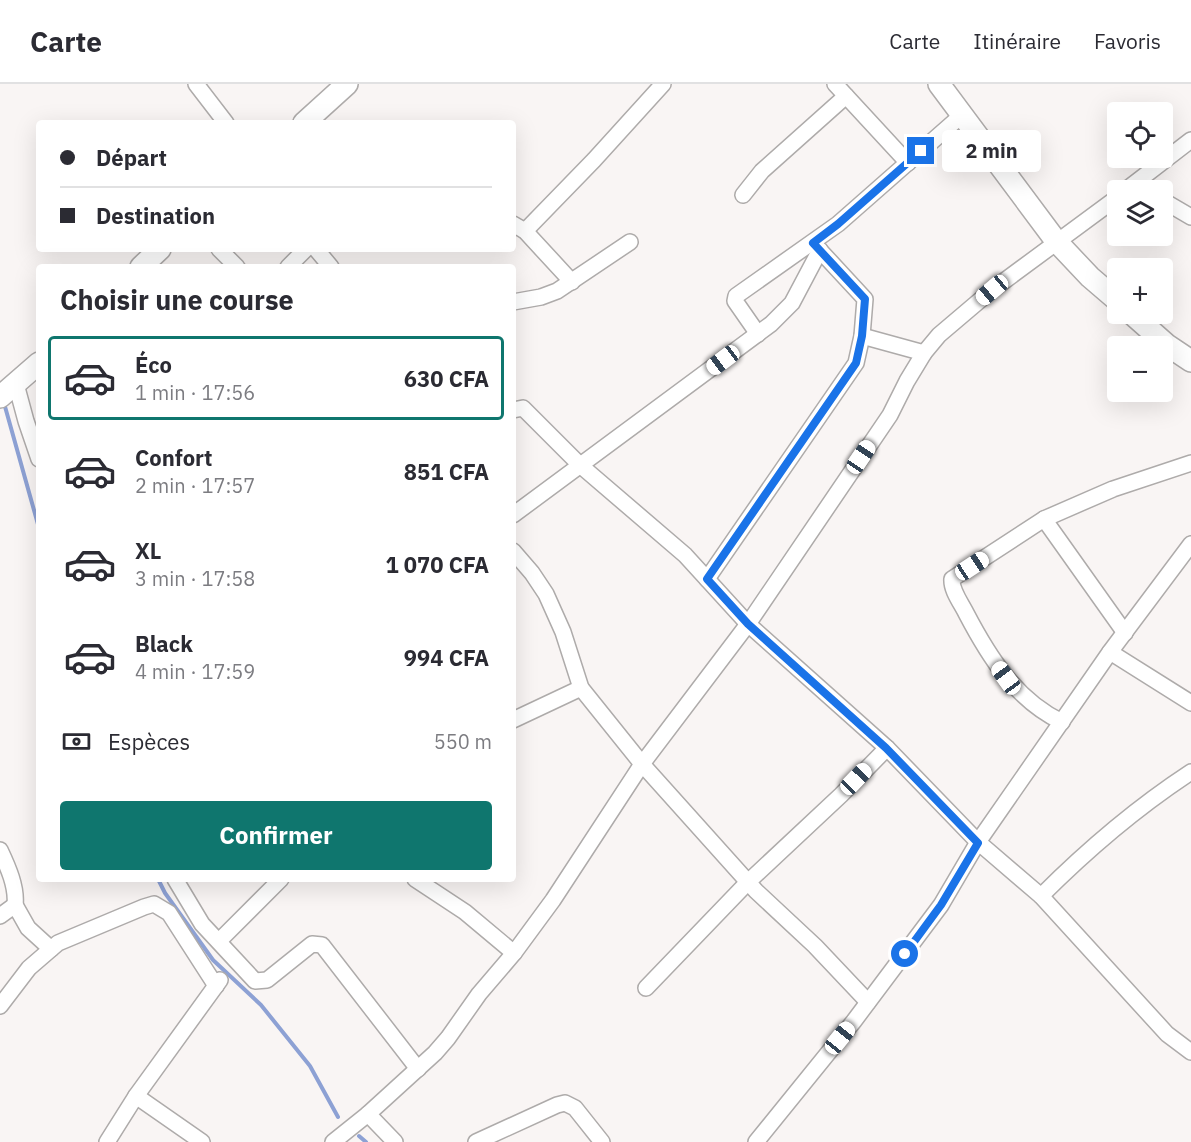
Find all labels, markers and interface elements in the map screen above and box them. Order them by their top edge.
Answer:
text: Carte [30,23,102,60]
text: Carte [889,27,940,55]
text: Itinéraire [973,27,1061,55]
text: Favoris [1094,27,1161,55]
map controls [1107,102,1173,402]
button: locate [1107,102,1173,168]
callout: 2 min [942,130,1041,172]
route end [907,137,934,164]
text: 2 min [965,137,1018,164]
text: Départ [96,143,167,172]
button: layers [1107,180,1173,246]
text: Destination [96,201,215,230]
button: + [1107,258,1173,324]
car [972,272,1012,308]
text: Choisir une course [60,282,294,317]
button: − [1107,336,1173,402]
car [703,342,743,378]
text: Éco [135,350,172,379]
icon: car [63,351,117,405]
text: 630 CFA [404,364,489,393]
text: 1 min · 17:56 [135,379,255,406]
car [843,437,879,477]
text: Confort [135,443,213,472]
icon: car [63,444,117,498]
text: 851 CFA [404,457,489,486]
text: 2 min · 17:57 [135,472,255,499]
text: XL [135,536,161,565]
icon: car [63,537,117,591]
car [952,549,992,583]
text: 1 070 CFA [385,550,489,579]
text: 3 min · 17:58 [135,565,255,592]
text: Black [135,629,193,658]
icon: car [63,630,117,684]
text: 994 CFA [404,643,489,672]
text: 4 min · 17:59 [135,658,255,685]
car [988,658,1024,698]
icon: cash [60,725,93,758]
text: Espèces [108,727,190,756]
text: 550 m [434,728,492,755]
car [837,760,875,798]
button: Confirmer [60,801,492,870]
route start [891,940,918,967]
car [822,1018,858,1058]

